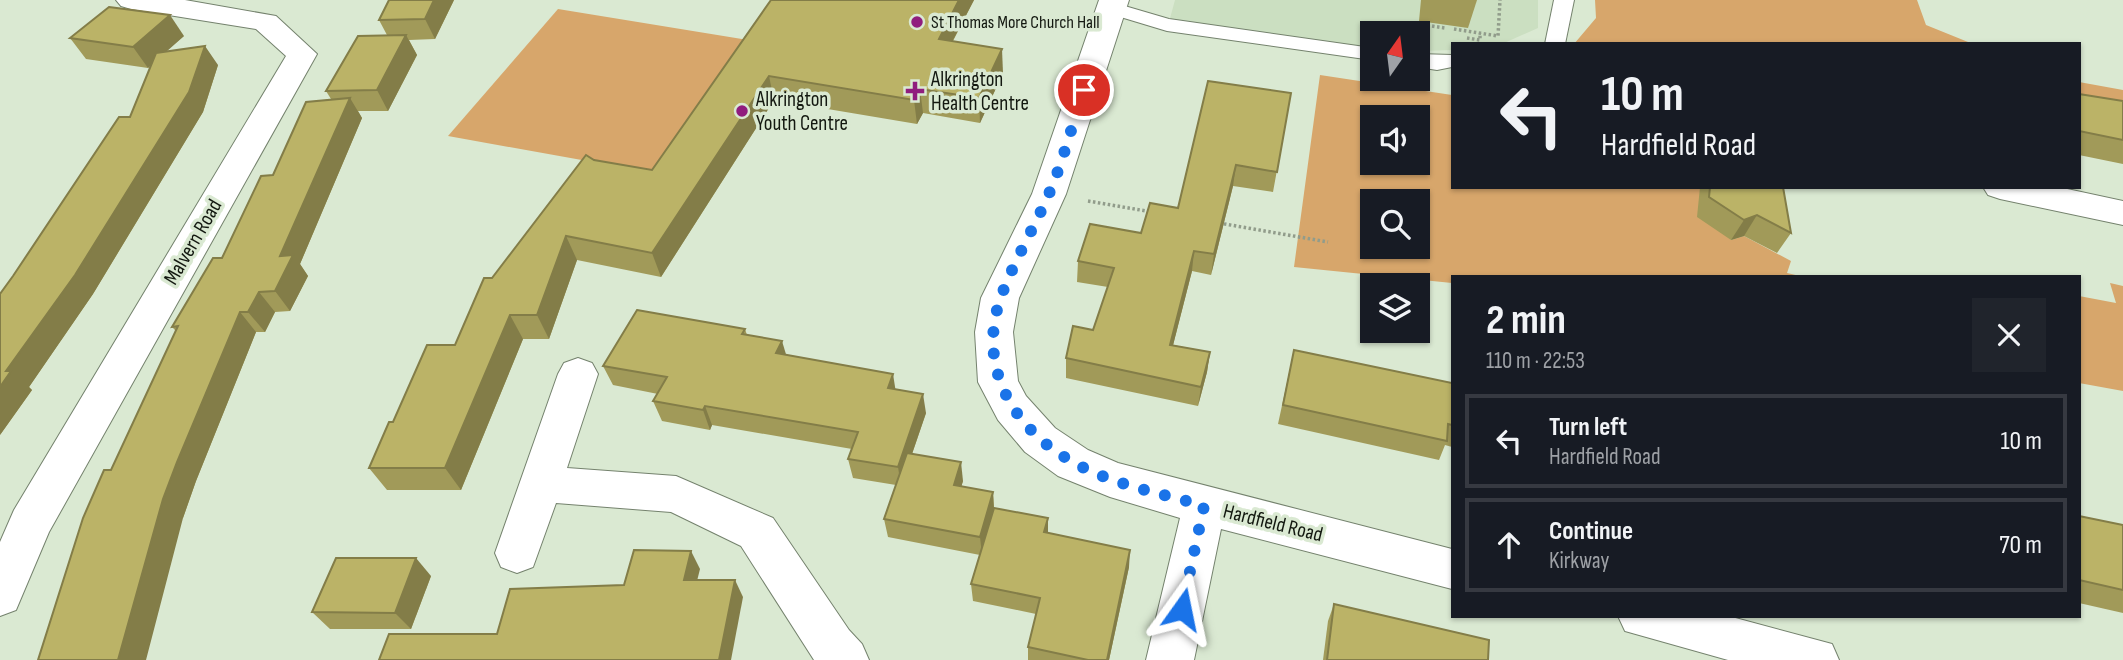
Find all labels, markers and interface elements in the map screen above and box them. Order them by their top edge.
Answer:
place label: St Thomas More Church Hall [931,12,1100,33]
marker: St Thomas More Church Hall [909,14,925,30]
north arrow [1360,21,1430,91]
map controls [1360,21,1430,343]
pin [1054,60,1114,120]
text: 10 m [1601,66,1684,125]
place label: Alkrington Health Centre [930,67,1029,116]
icon: left [1486,70,1577,161]
icon: arrive [1065,71,1103,109]
marker: Alkrington Health Centre [905,81,925,101]
place label: Alkrington Youth Centre [755,87,848,136]
marker: Alkrington Youth Centre [734,103,750,119]
button: sound [1360,105,1430,175]
text: Hardfield Road [1601,126,1756,165]
button: search [1360,189,1430,259]
street label: Malvern Road [159,195,227,289]
button: layers [1360,273,1430,343]
text: 2 min [1486,295,1566,346]
button: close [1972,298,2046,372]
text: 110 m · 22:53 [1486,347,1585,375]
text: Turn left [1549,412,1627,443]
icon: left [1490,422,1528,460]
text: 10 m [2000,426,2042,457]
text: Hardfield Road [1549,443,1661,471]
street label: Hardfield Road [1221,499,1325,547]
text: Continue [1549,516,1633,547]
icon: ahead [1490,526,1528,564]
text: 70 m [1999,530,2042,561]
text: Kirkway [1549,547,1609,575]
position arrow [1145,572,1219,646]

